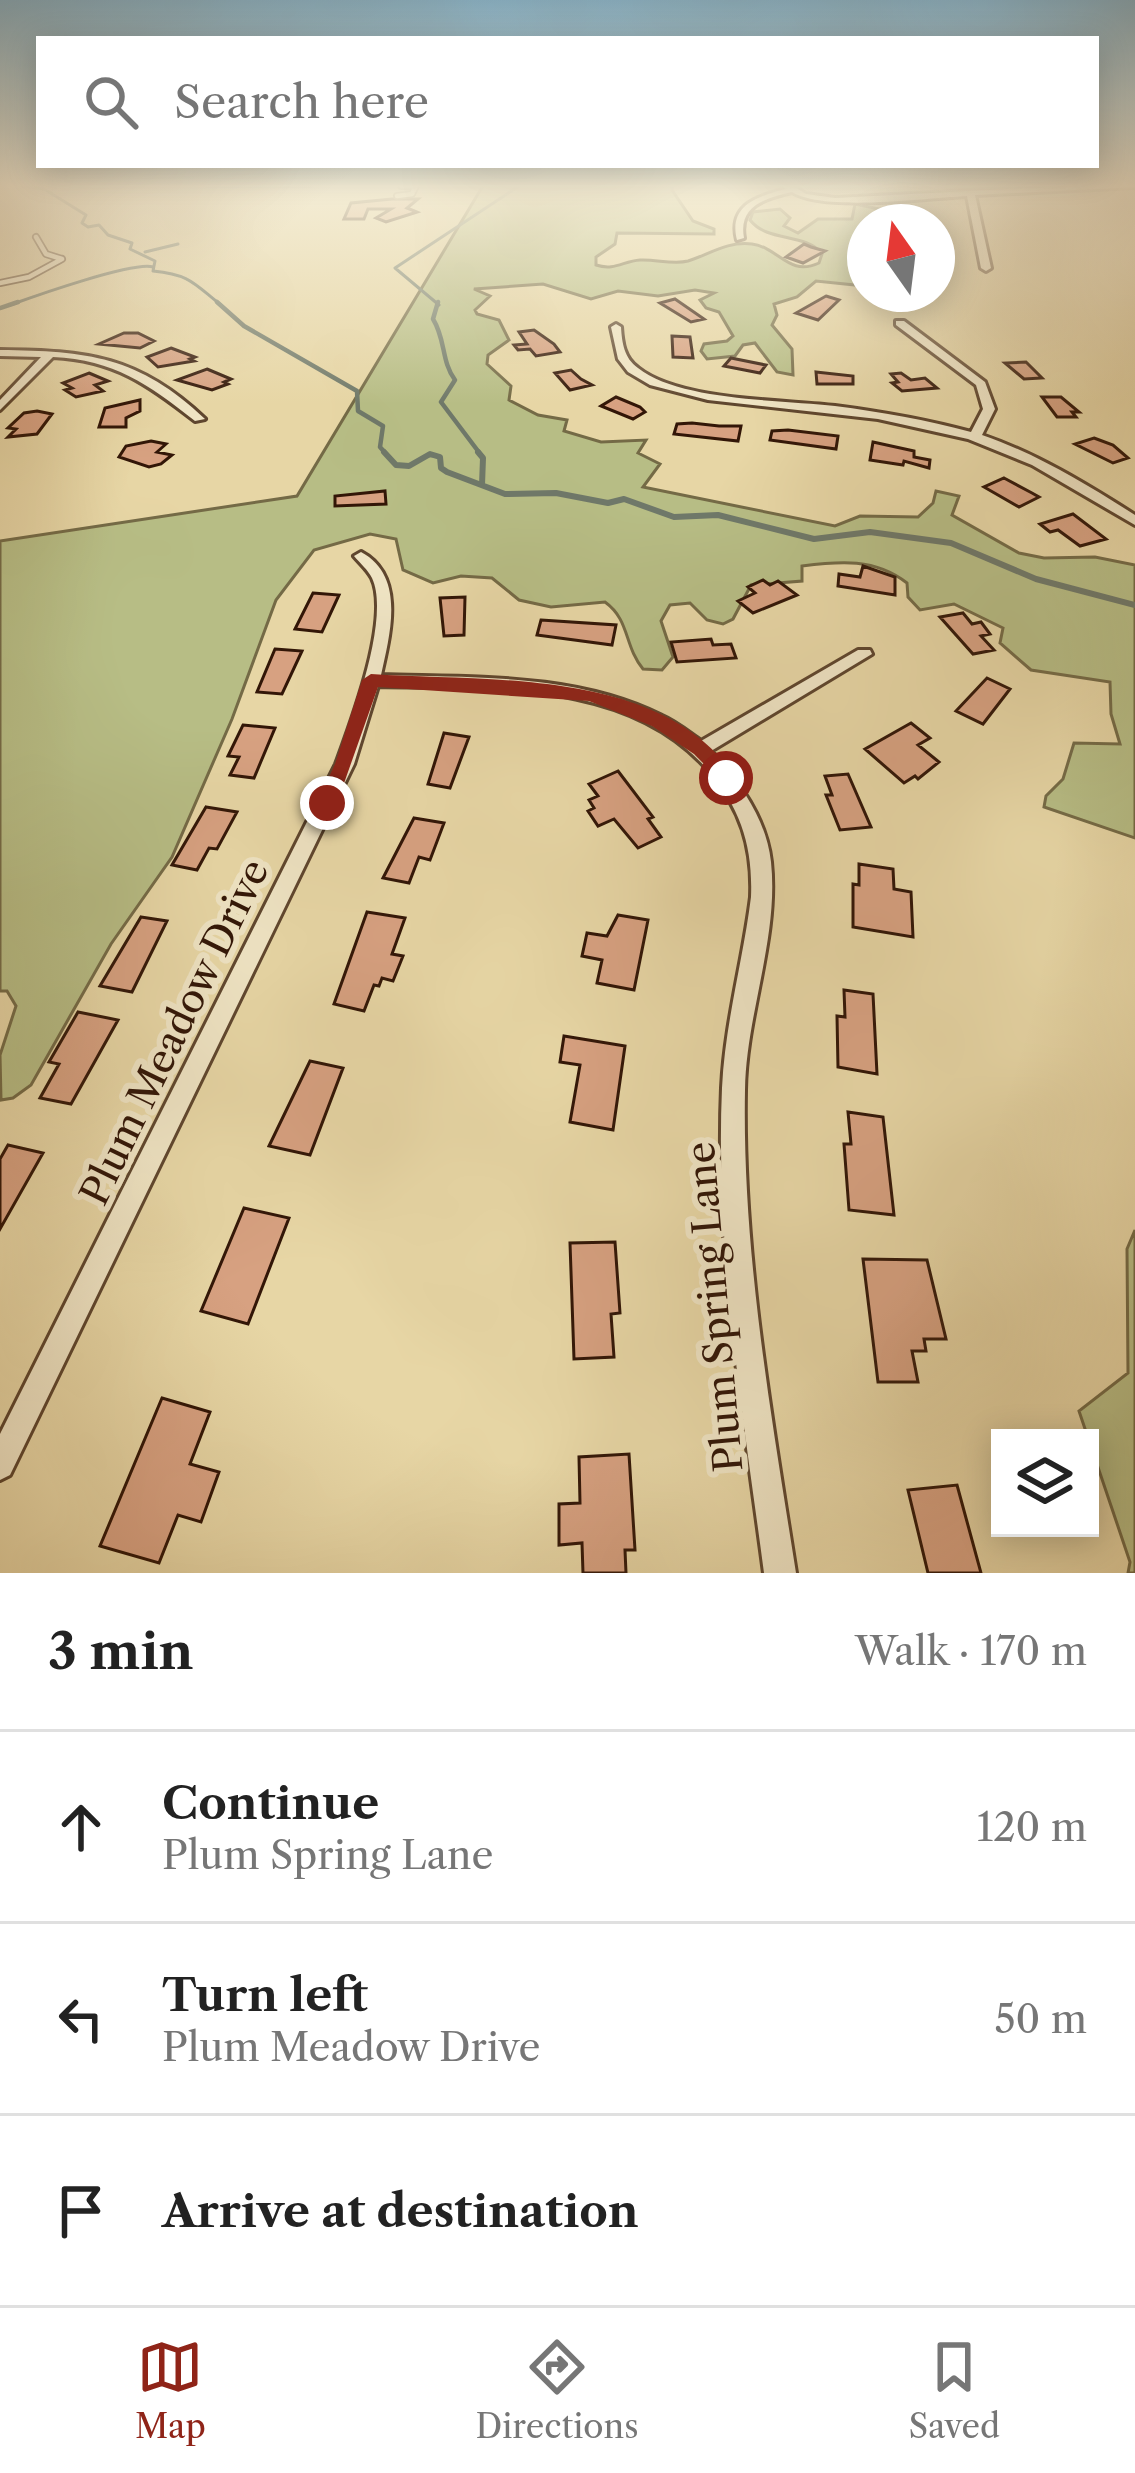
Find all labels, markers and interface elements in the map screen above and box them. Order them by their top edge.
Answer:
search box [36,36,1099,168]
icon: search [78,69,144,135]
text: Search here [174,74,429,130]
north arrow [847,204,955,312]
route start [699,751,753,805]
route end [300,776,354,830]
street label: Plum Meadow Drive [70,851,278,1213]
street label: Plum Spring Lane [676,1140,752,1474]
map controls [991,1429,1099,1537]
button: layers [991,1429,1099,1537]
text: 3 min [48,1620,194,1682]
text: Walk · 170 m [855,1627,1087,1675]
text: Continue [162,1775,379,1831]
icon: ahead [48,1794,114,1860]
text: 120 m [977,1803,1087,1851]
text: Plum Spring Lane [162,1831,493,1879]
text: Turn left [162,1967,368,2023]
icon: left [48,1986,114,2052]
text: 50 m [994,1995,1087,2043]
text: Plum Meadow Drive [162,2023,540,2071]
icon: arrive [48,2178,114,2244]
text: Arrive at destination [162,2183,639,2239]
tab: Map [135,2334,206,2447]
tab: Directions [476,2334,639,2447]
tab: Saved [908,2334,1000,2447]

